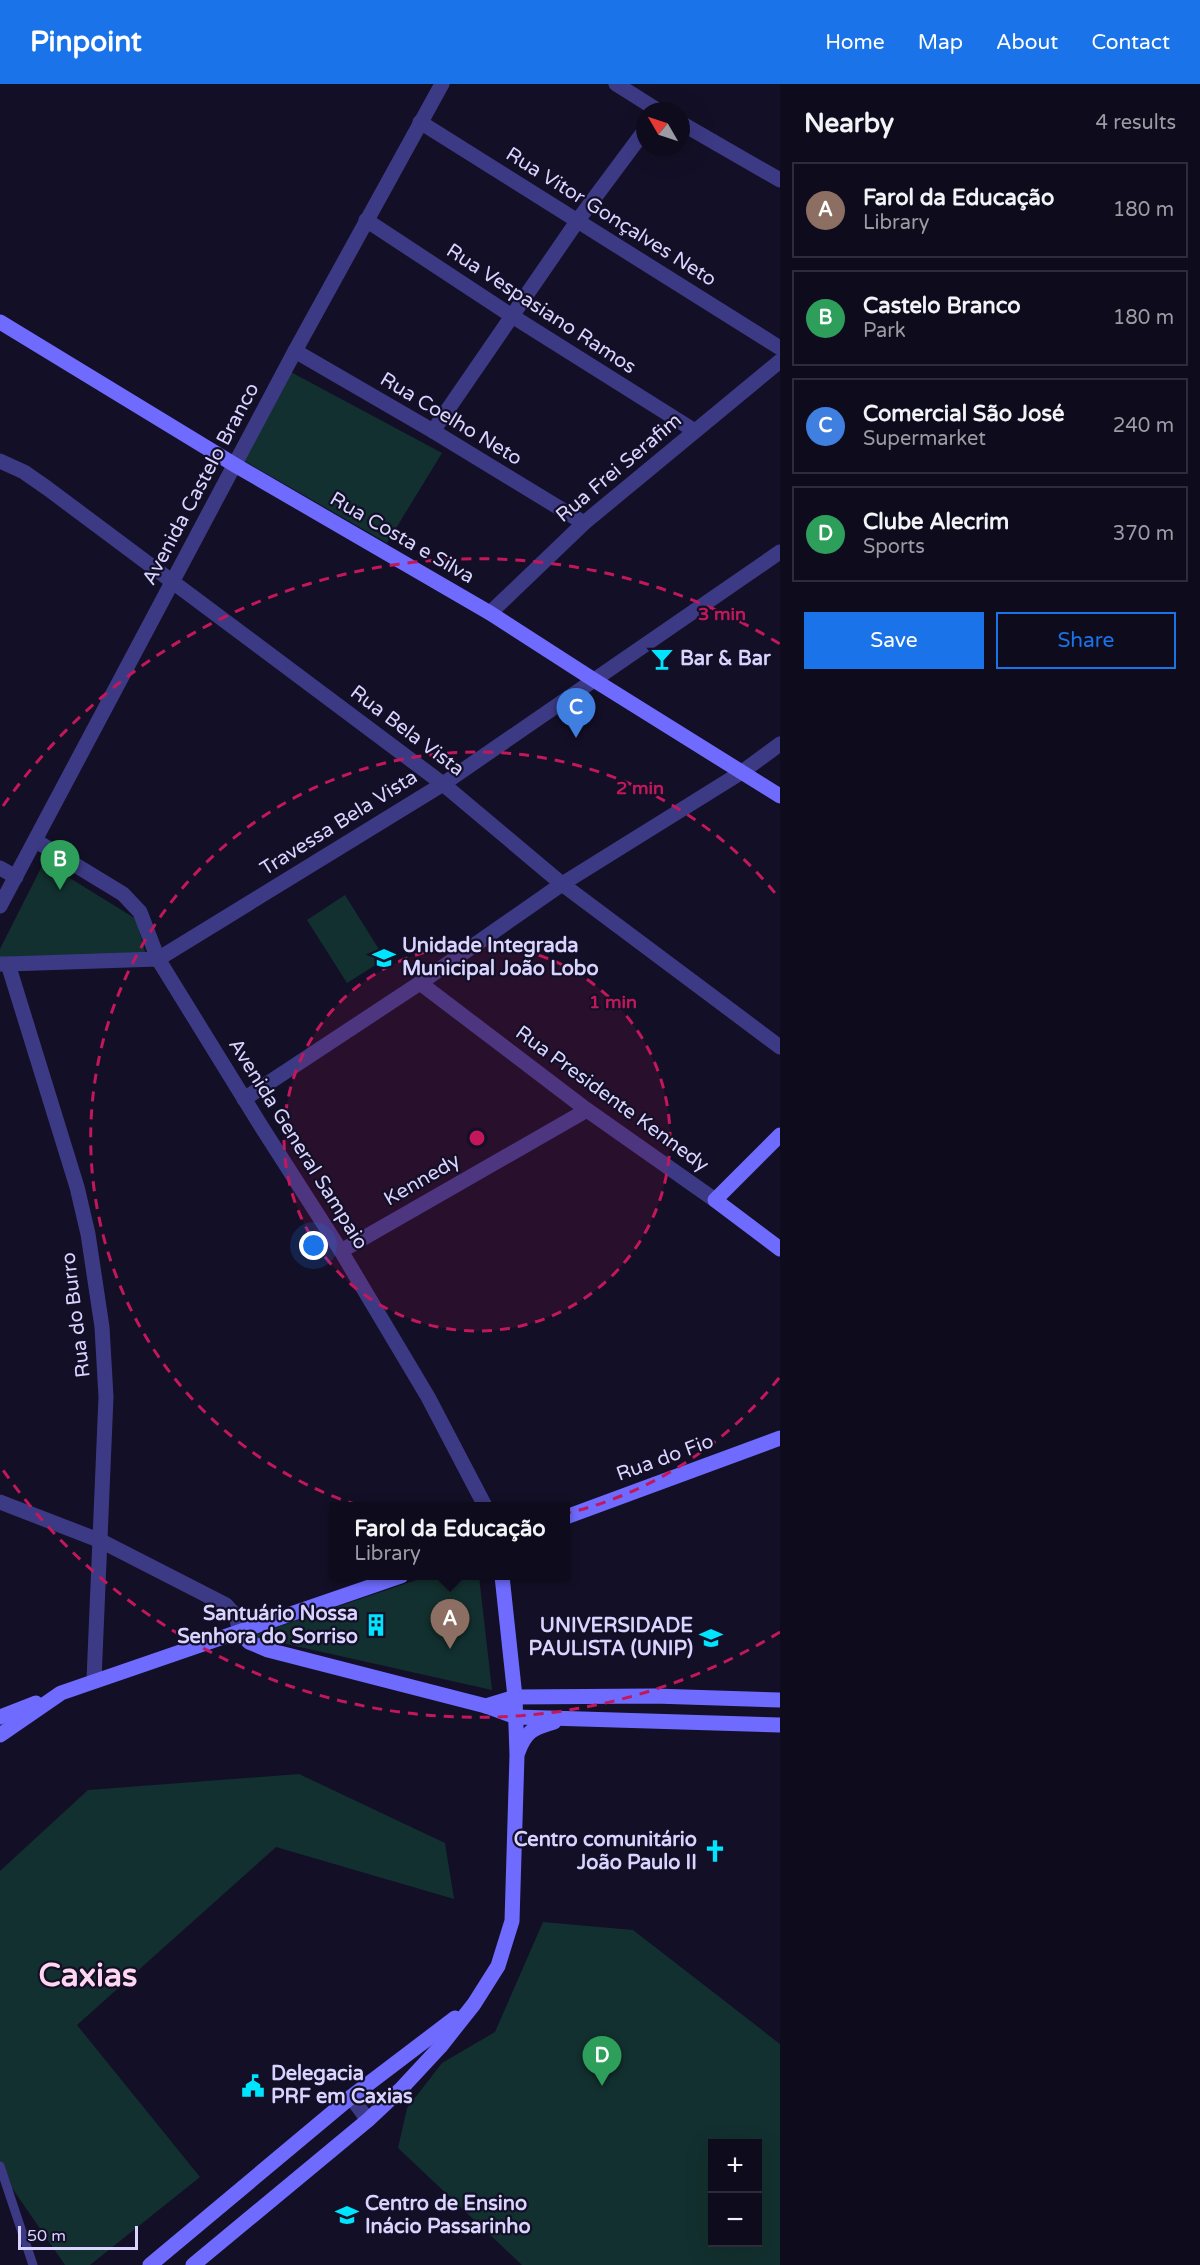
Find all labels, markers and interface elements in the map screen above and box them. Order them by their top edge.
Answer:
text: Pinpoint [30,25,142,59]
text: Home [825,30,885,55]
text: Map [918,30,963,55]
text: About [996,30,1058,55]
text: Contact [1091,30,1170,55]
north arrow [636,102,690,156]
text: Nearby [804,108,894,139]
text: 4 results [1096,111,1176,135]
street label: Rua Vitor Gonçalves Neto [501,142,721,292]
text: Farol da Educação [863,185,1054,211]
text: A [818,198,833,222]
text: 180 m [1113,198,1174,222]
text: Library [863,211,929,235]
street label: Rua Vespasiano Ramos [442,239,640,379]
text: Castelo Branco [863,293,1021,319]
text: B [819,306,832,330]
text: 180 m [1113,306,1174,330]
text: Park [863,319,906,343]
street label: Rua Coelho Neto [376,367,526,471]
street label: Avenida Castelo Branco [137,379,265,589]
text: Comercial São José [863,401,1064,427]
street label: Rua Frei Serafim [551,408,687,528]
text: C [819,414,832,438]
text: 240 m [1113,414,1174,438]
text: Supermarket [863,427,986,451]
street label: Rua Costa e Silva [326,487,478,589]
text: Clube Alecrim [863,509,1009,535]
text: D [818,522,833,546]
text: 370 m [1113,522,1174,546]
text: Sports [863,535,925,559]
text: 3 min [698,603,746,625]
button: Save [804,612,984,669]
button: Share [996,612,1176,669]
bar icon: Bar & Bar [649,646,675,672]
place label: Bar & Bar [680,647,771,671]
street label: Rua Bela Vista [345,680,469,782]
pin: C [556,688,596,738]
street label: Travessa Bela Vista [256,765,422,881]
text: 2 min [616,777,664,799]
pin: B [40,840,80,890]
place label: Unidade Integrada Municipal João Lobo [402,934,599,981]
school or university icon: Unidade Integrada Municipal João Lobo [371,945,397,971]
text: 1 min [589,991,637,1013]
street label: Rua Presidente Kennedy [511,1021,714,1177]
street label: Avenida General Sampaio [223,1034,373,1254]
centre of rings [467,1128,487,1148]
street label: Kennedy [380,1149,464,1211]
your location [299,1231,328,1260]
street label: Rua do Burro [56,1251,96,1379]
street label: Rua do Fio [613,1429,717,1487]
popup [330,1502,570,1580]
text: Farol da Educação [354,1516,546,1542]
text: Library [354,1542,421,1566]
pin: A [430,1600,470,1649]
place label: Santuário Nossa Senhora do Sorriso [177,1602,358,1649]
building icon: Santuário Nossa Senhora do Sorriso [363,1612,389,1638]
place label: UNIVERSIDADE PAULISTA (UNIP) [529,1614,693,1661]
school or university icon: UNIVERSIDADE PAULISTA (UNIP) [698,1625,724,1651]
place label: Centro comunitário João Paulo II [514,1828,697,1875]
church icon: Centro comunitário João Paulo II [702,1838,728,1864]
district label: Caxias [39,1957,137,1995]
pin: D [582,2036,622,2086]
place label: Delegacia PRF em Caxias [271,2062,413,2109]
public building icon: Delegacia PRF em Caxias [240,2073,266,2099]
map controls [708,2139,762,2247]
button: + [708,2139,762,2193]
place label: Centro de Ensino Inácio Passarinho [365,2192,531,2239]
button: − [708,2193,762,2247]
school or university icon: Centro de Ensino Inácio Passarinho [334,2202,360,2228]
scale bar [18,2223,138,2250]
text: 50 m [27,2226,66,2246]

